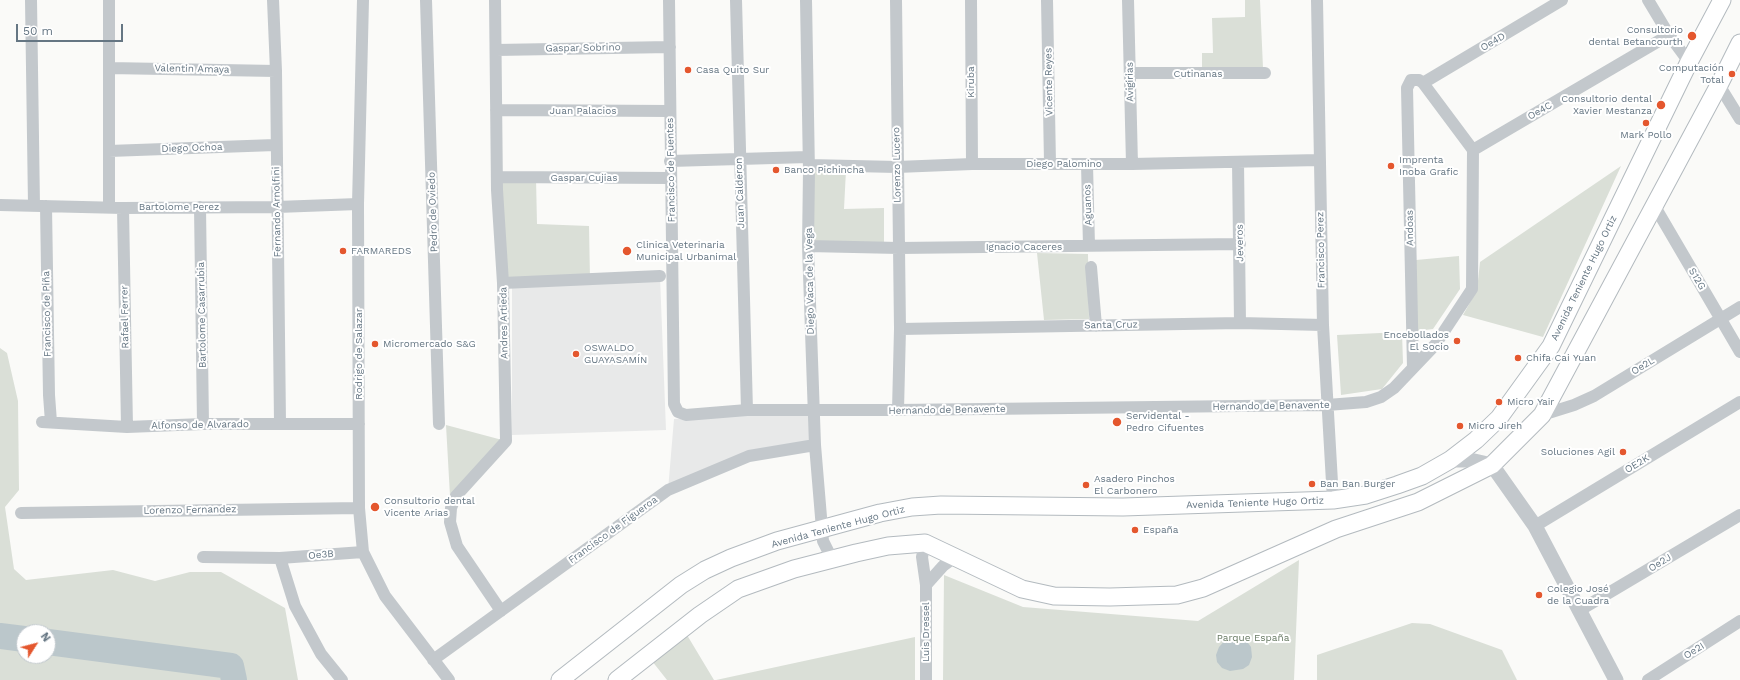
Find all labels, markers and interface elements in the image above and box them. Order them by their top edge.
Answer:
scale bar [18,16,125,42]
text: 50 m [23,24,53,38]
place label: Consultorio dental Betancourth [1588,24,1683,48]
street label: Oe4D [1479,30,1507,54]
marker: Consultorio dental Betancourth [1686,30,1698,42]
street label: Gaspar Sobrino [545,41,621,55]
street label: Vicente Reyes [1042,48,1056,116]
street label: Valentin Amaya [154,62,230,76]
street label: Avigirias [1124,62,1136,102]
place label: Computación Total [1659,62,1724,86]
place label: Casa Quito Sur [696,64,769,76]
marker: Casa Quito Sur [683,65,693,75]
street label: Kiruba [965,66,977,98]
street label: Cutinanas [1174,68,1222,80]
marker: Computación Total [1727,69,1737,79]
place label: Consultorio dental Xavier Mestanza [1561,93,1652,116]
street label: Oe4C [1526,99,1554,123]
marker: Consultorio dental Xavier Mestanza [1655,99,1667,111]
street label: Juan Palacios [549,105,617,117]
street label: Francisco de Fuentes [664,118,678,222]
marker: Mark Pollo [1641,118,1651,128]
street label: Lorenzo Lucero [890,127,904,203]
place label: Mark Pollo [1620,129,1672,141]
street label: Diego Ochoa [161,141,223,155]
place label: Imprenta Inoba Grafic [1399,154,1458,178]
street label: Juan Calderon [733,157,747,229]
street label: Diego Palomino [1026,158,1102,170]
marker: Imprenta Inoba Grafic [1386,161,1396,171]
place label: Banco Pichincha [784,164,864,176]
marker: Banco Pichincha [771,165,781,175]
street label: Fernando Arnolfini [270,167,284,257]
street label: Pedro de Oviedo [426,172,440,252]
street label: Gaspar Cujias [551,172,617,184]
street label: Aguanos [1081,184,1095,226]
street label: Bartolome Perez [139,201,219,213]
street label: Andoas [1404,210,1416,246]
street label: Francisco Perez [1314,211,1328,289]
street label: Avenida Teniente Hugo Ortiz [1548,213,1620,343]
street label: Jeveros [1234,224,1246,262]
street label: Diego Vaca de la Vega [803,227,817,335]
place label: Clinica Veterinaria Municipal Urbanimal [636,239,736,262]
street label: Ignacio Caceres [986,241,1062,253]
place label: FARMAREDS [351,245,411,257]
marker: Clinica Veterinaria Municipal Urbanimal [621,245,633,257]
marker: FARMAREDS [338,246,348,256]
street label: Bartolome Casarrubia [195,262,209,368]
street label: S12G [1686,266,1708,292]
street label: Francisco de Piña [40,271,54,357]
street label: Rafael Ferrer [118,285,132,349]
street label: Andres Artieda [497,287,511,359]
street label: Rodrigo de Salazar [353,308,365,400]
street label: Santa Cruz [1084,319,1138,331]
place label: Encebollados El Socio [1383,329,1449,352]
marker: Encebollados El Socio [1452,336,1462,346]
place label: Micromercado S&G [383,338,476,350]
marker: Micromercado S&G [370,339,380,349]
place label: OSWALDO GUAYASAMÍN [584,342,647,366]
marker: OSWALDO GUAYASAMÍN [571,349,581,359]
place label: Chifa Cai Yuan [1526,352,1596,364]
marker: Chifa Cai Yuan [1513,353,1523,363]
street label: Oe2L [1629,354,1657,378]
place label: Micro Yair [1507,396,1554,408]
marker: Micro Yair [1494,397,1504,407]
street label: Hernando de Benavente [1212,399,1330,413]
street label: Hernando de Benavente [888,403,1006,417]
place label: Servidental - Pedro Cifuentes [1126,410,1204,434]
marker: Servidental - Pedro Cifuentes [1111,416,1123,428]
street label: Alfonso de Alvarado [151,418,249,432]
place label: Micro Jireh [1468,420,1522,432]
marker: Micro Jireh [1455,421,1465,431]
place label: Soluciones Agil [1541,446,1615,458]
marker: Soluciones Agil [1618,447,1628,457]
street label: OE2K [1623,452,1651,476]
place label: Asadero Pinchos El Carbonero [1094,473,1175,496]
place label: Ban Ban Burger [1320,478,1395,490]
marker: Ban Ban Burger [1307,479,1317,489]
marker: Asadero Pinchos El Carbonero [1081,480,1091,490]
street label: Francisco de Figueroa [566,494,660,566]
place label: Consultorio dental Vicente Arias [384,495,475,518]
street label: Avenida Teniente Hugo Ortiz [1186,495,1324,511]
marker: Consultorio dental Vicente Arias [369,501,381,513]
street label: Lorenzo Fernandez [143,503,237,517]
street label: Avenida Teniente Hugo Ortiz [770,503,906,551]
place label: España [1143,524,1178,536]
marker: España [1130,525,1140,535]
street label: Oe3B [308,548,334,562]
street label: Oe2J [1646,551,1674,575]
place label: Colegio José de la Cuadra [1547,583,1609,606]
marker: Colegio José de la Cuadra [1534,590,1544,600]
street label: Luis Dressel [920,602,932,662]
north arrow [16,624,56,664]
text: N [38,630,53,644]
park label: Parque España [1217,632,1289,644]
street label: Oe2I [1681,640,1707,662]

